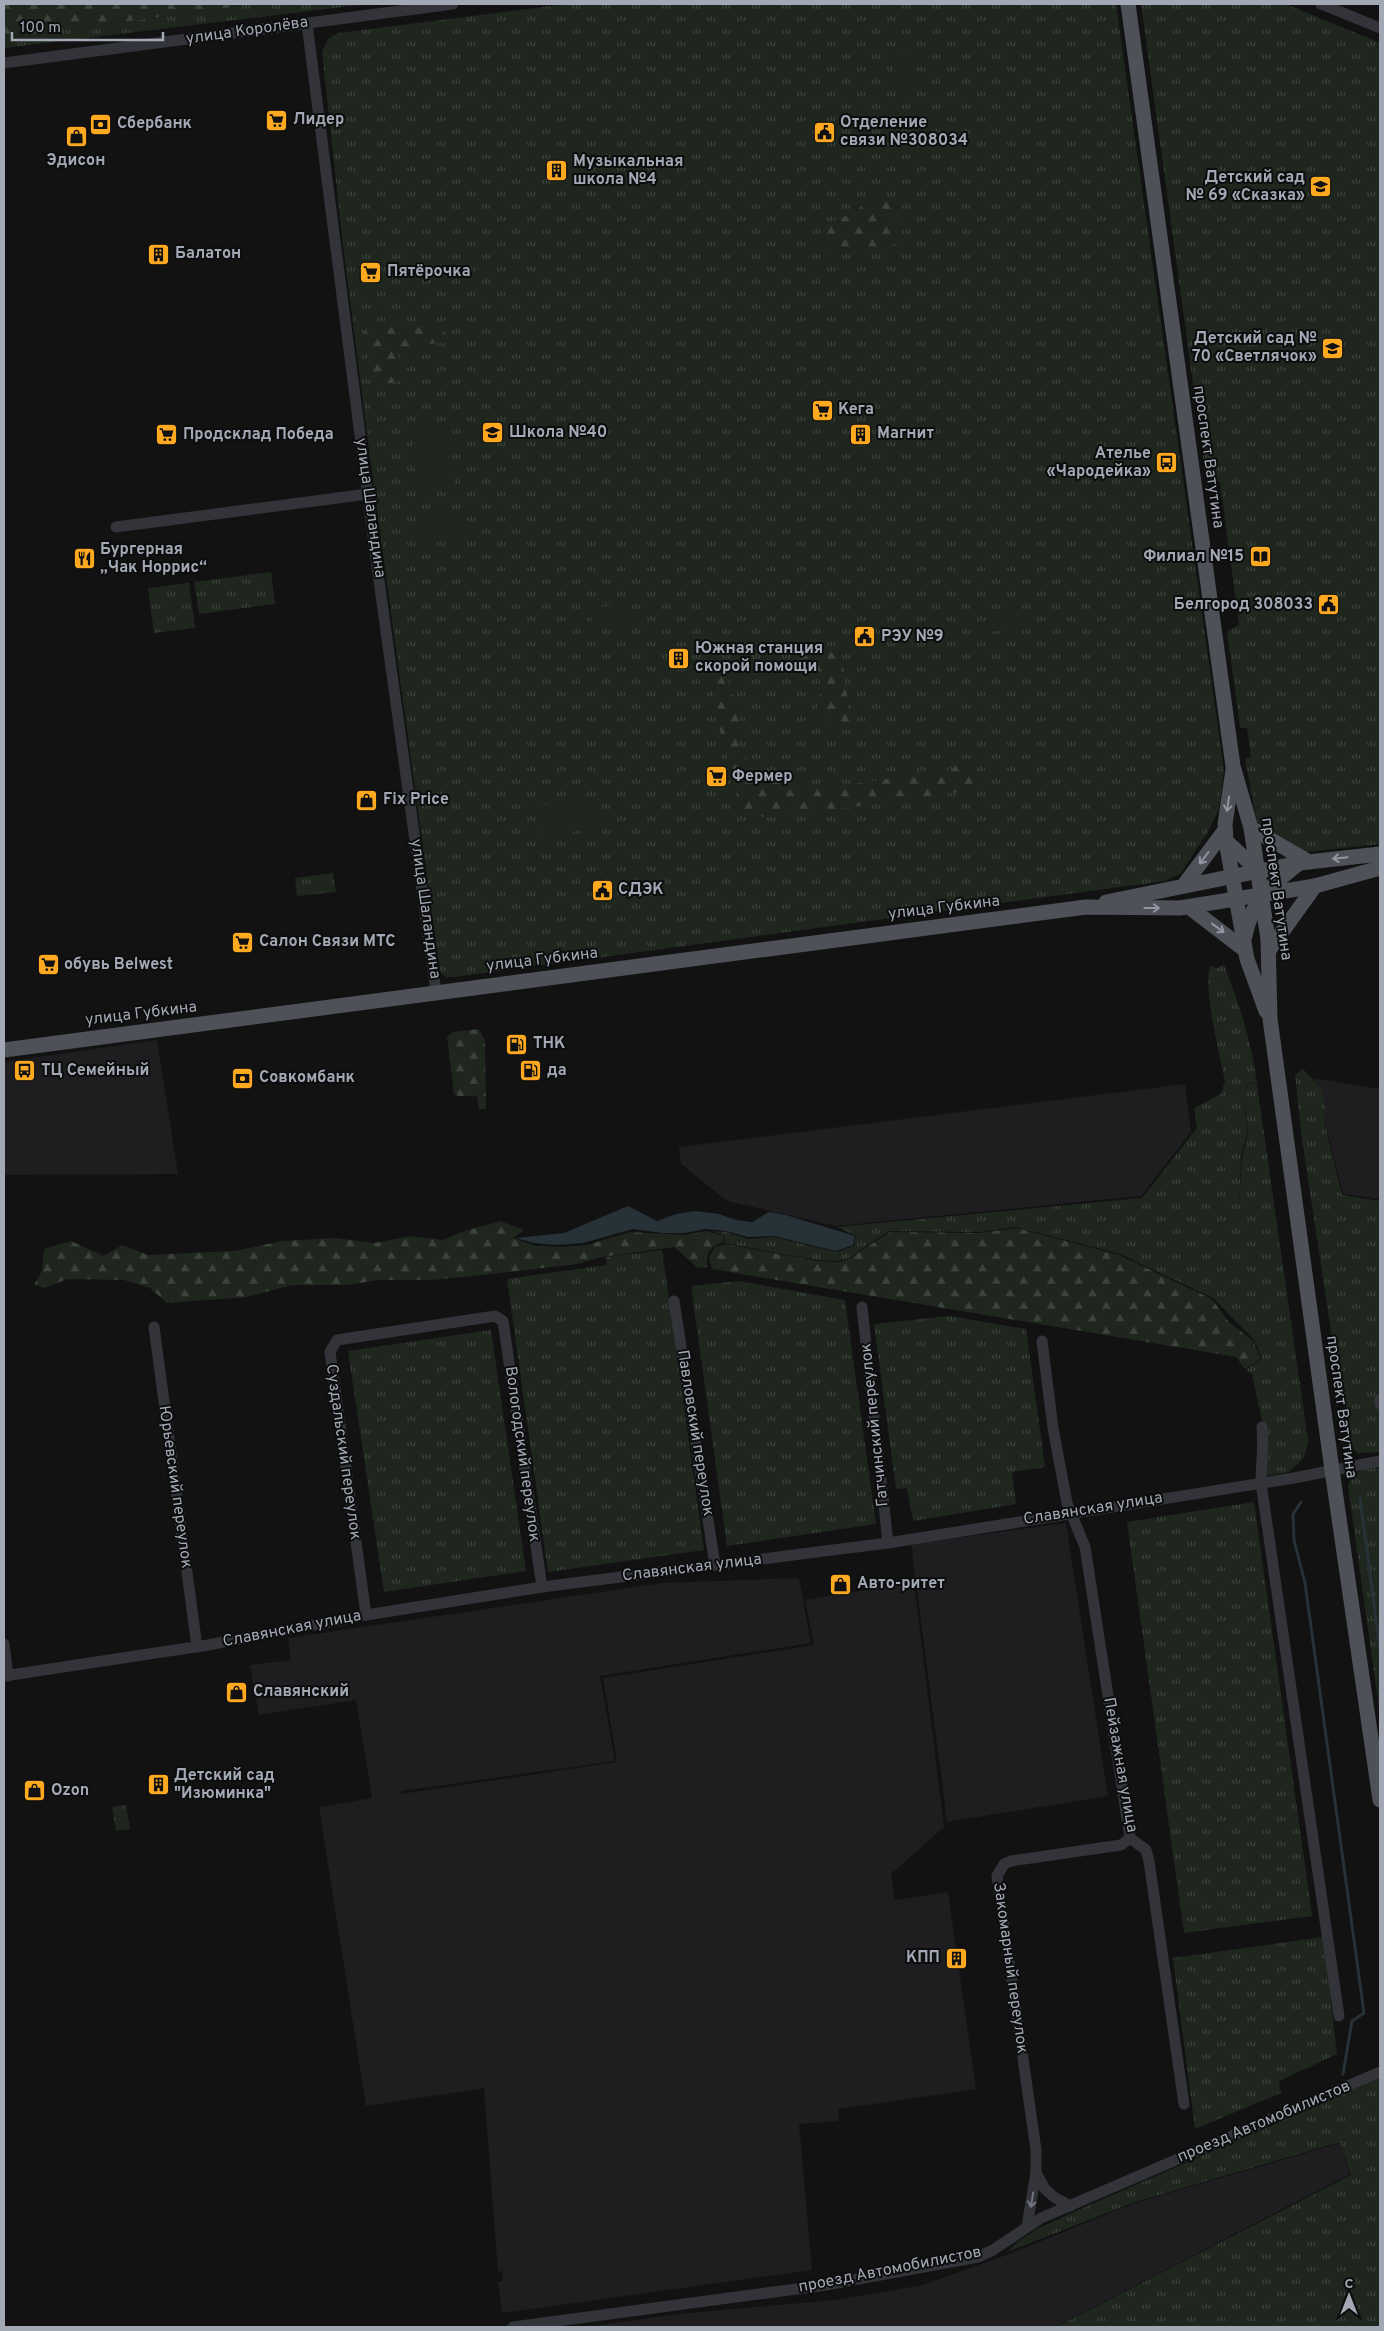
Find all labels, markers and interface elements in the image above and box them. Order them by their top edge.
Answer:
scale bar [12,10,164,42]
street label: улица Королёва [185,13,309,49]
text: 100 m [20,19,61,38]
supermarket icon: Лидер [265,108,289,132]
place label: Лидер [293,110,344,130]
bank icon: Сбербанк [89,112,113,136]
place label: Отделение связи №308034 [840,113,968,151]
place label: Сбербанк [117,114,192,134]
public building icon: Отделение связи №308034 [812,120,836,144]
shop icon: Эдисон [64,125,88,149]
place label: Эдисон [47,151,105,171]
place label: Музыкальная школа №4 [573,152,683,190]
building icon: Музыкальная школа №4 [545,159,569,183]
place label: Детский сад № 69 «Сказка» [1186,168,1305,206]
school or university icon: Детский сад № 69 «Сказка» [1309,175,1333,199]
building icon: Балатон [147,242,171,266]
place label: Балатон [175,244,241,264]
supermarket icon: Пятёрочка [359,260,383,284]
place label: Пятёрочка [387,262,471,282]
place label: Детский сад № 70 «Светлячок» [1192,329,1317,367]
school or university icon: Детский сад № 70 «Светлячок» [1321,336,1345,360]
street label: проспект Ватутина [1188,384,1228,530]
supermarket icon: Кега [810,398,834,422]
place label: Кега [838,400,874,420]
school or university icon: Школа №40 [481,421,505,445]
building icon: Магнит [849,422,873,446]
supermarket icon: Продсклад Победа [155,423,179,447]
place label: Школа №40 [509,423,607,443]
place label: Магнит [877,424,934,444]
place label: Продсклад Победа [183,425,334,445]
street label: улица Шаландина [350,437,390,579]
place label: Ателье «Чародейка» [1047,444,1151,482]
bus stop icon: Ателье «Чародейка» [1155,451,1179,475]
place label: Бургерная „Чак Норрис“ [100,540,207,578]
library icon: Филиал №15 [1248,545,1272,569]
restaurant icon: Бургерная „Чак Норрис“ [72,547,96,571]
place label: Филиал №15 [1143,547,1244,567]
public building icon: Белгород 308033 [1317,593,1341,617]
place label: Белгород 308033 [1174,595,1313,615]
public building icon: РЭУ №9 [853,625,877,649]
place label: РЭУ №9 [881,627,944,647]
place label: Южная станция скорой помощи [695,639,823,677]
building icon: Южная станция скорой помощи [667,646,691,670]
supermarket icon: Фермер [704,765,728,789]
place label: Фермер [732,767,792,787]
shop icon: Fix Price [355,788,379,812]
place label: Fix Price [383,790,449,810]
one-way arrow [1222,795,1232,811]
street label: проспект Ватутина [1256,816,1296,962]
street label: улица Шаландина [405,838,445,980]
one-way arrow [1199,851,1209,865]
one-way arrow [1332,853,1348,863]
public building icon: СДЭК [590,878,614,902]
place label: СДЭК [618,880,664,900]
street label: улица Губкина [887,891,1001,925]
one-way arrow [1144,903,1160,913]
one-way arrow [1211,922,1224,933]
supermarket icon: Салон Связи МТС [231,930,255,954]
place label: Салон Связи МТС [259,932,396,952]
street label: улица Губкина [485,943,599,977]
supermarket icon: обувь Belwest [36,953,60,977]
place label: обувь Belwest [64,955,173,975]
street label: улица Губкина [84,997,198,1031]
fuel station icon: ТНК [505,1032,529,1056]
place label: ТНК [533,1034,565,1054]
bus stop icon: ТЦ Семейный [13,1059,37,1083]
fuel station icon: да [519,1059,543,1083]
place label: ТЦ Семейный [41,1061,149,1081]
place label: да [547,1061,567,1081]
bank icon: Совкомбанк [231,1066,255,1090]
place label: Совкомбанк [259,1068,355,1088]
street label: проспект Ватутина [1321,1334,1361,1480]
street label: Гатчинский переулок [856,1342,894,1508]
street label: Павловский переулок [672,1348,718,1518]
street label: Суздальский переулок [321,1363,365,1541]
street label: Вологодский переулок [500,1365,544,1543]
street label: Юрьевский переулок [154,1404,196,1570]
street label: Славянская улица [1022,1488,1164,1530]
street label: Славянская улица [621,1550,763,1586]
shop icon: Авто-ритет [829,1572,853,1596]
place label: Авто-ритет [857,1574,945,1594]
street label: Славянская улица [221,1606,363,1652]
shop icon: Славянский [225,1680,249,1704]
place label: Славянский [253,1682,349,1702]
street label: Пейзажная улица [1098,1696,1142,1834]
place label: Детский сад "Изюминка" [174,1766,275,1804]
building icon: Детский сад "Изюминка" [146,1773,170,1797]
shop icon: Ozon [23,1779,47,1803]
place label: Ozon [51,1781,89,1801]
street label: Закомарный переулок [988,1881,1032,2055]
building icon: КПП [944,1946,968,1970]
place label: КПП [906,1948,940,1968]
street label: проезд Автомобилистов [1174,2076,1354,2168]
one-way arrow [1026,2191,1036,2207]
street label: проезд Автомобилистов [797,2242,983,2298]
north arrow [1324,2271,1374,2321]
text: С [1345,2276,1354,2293]

